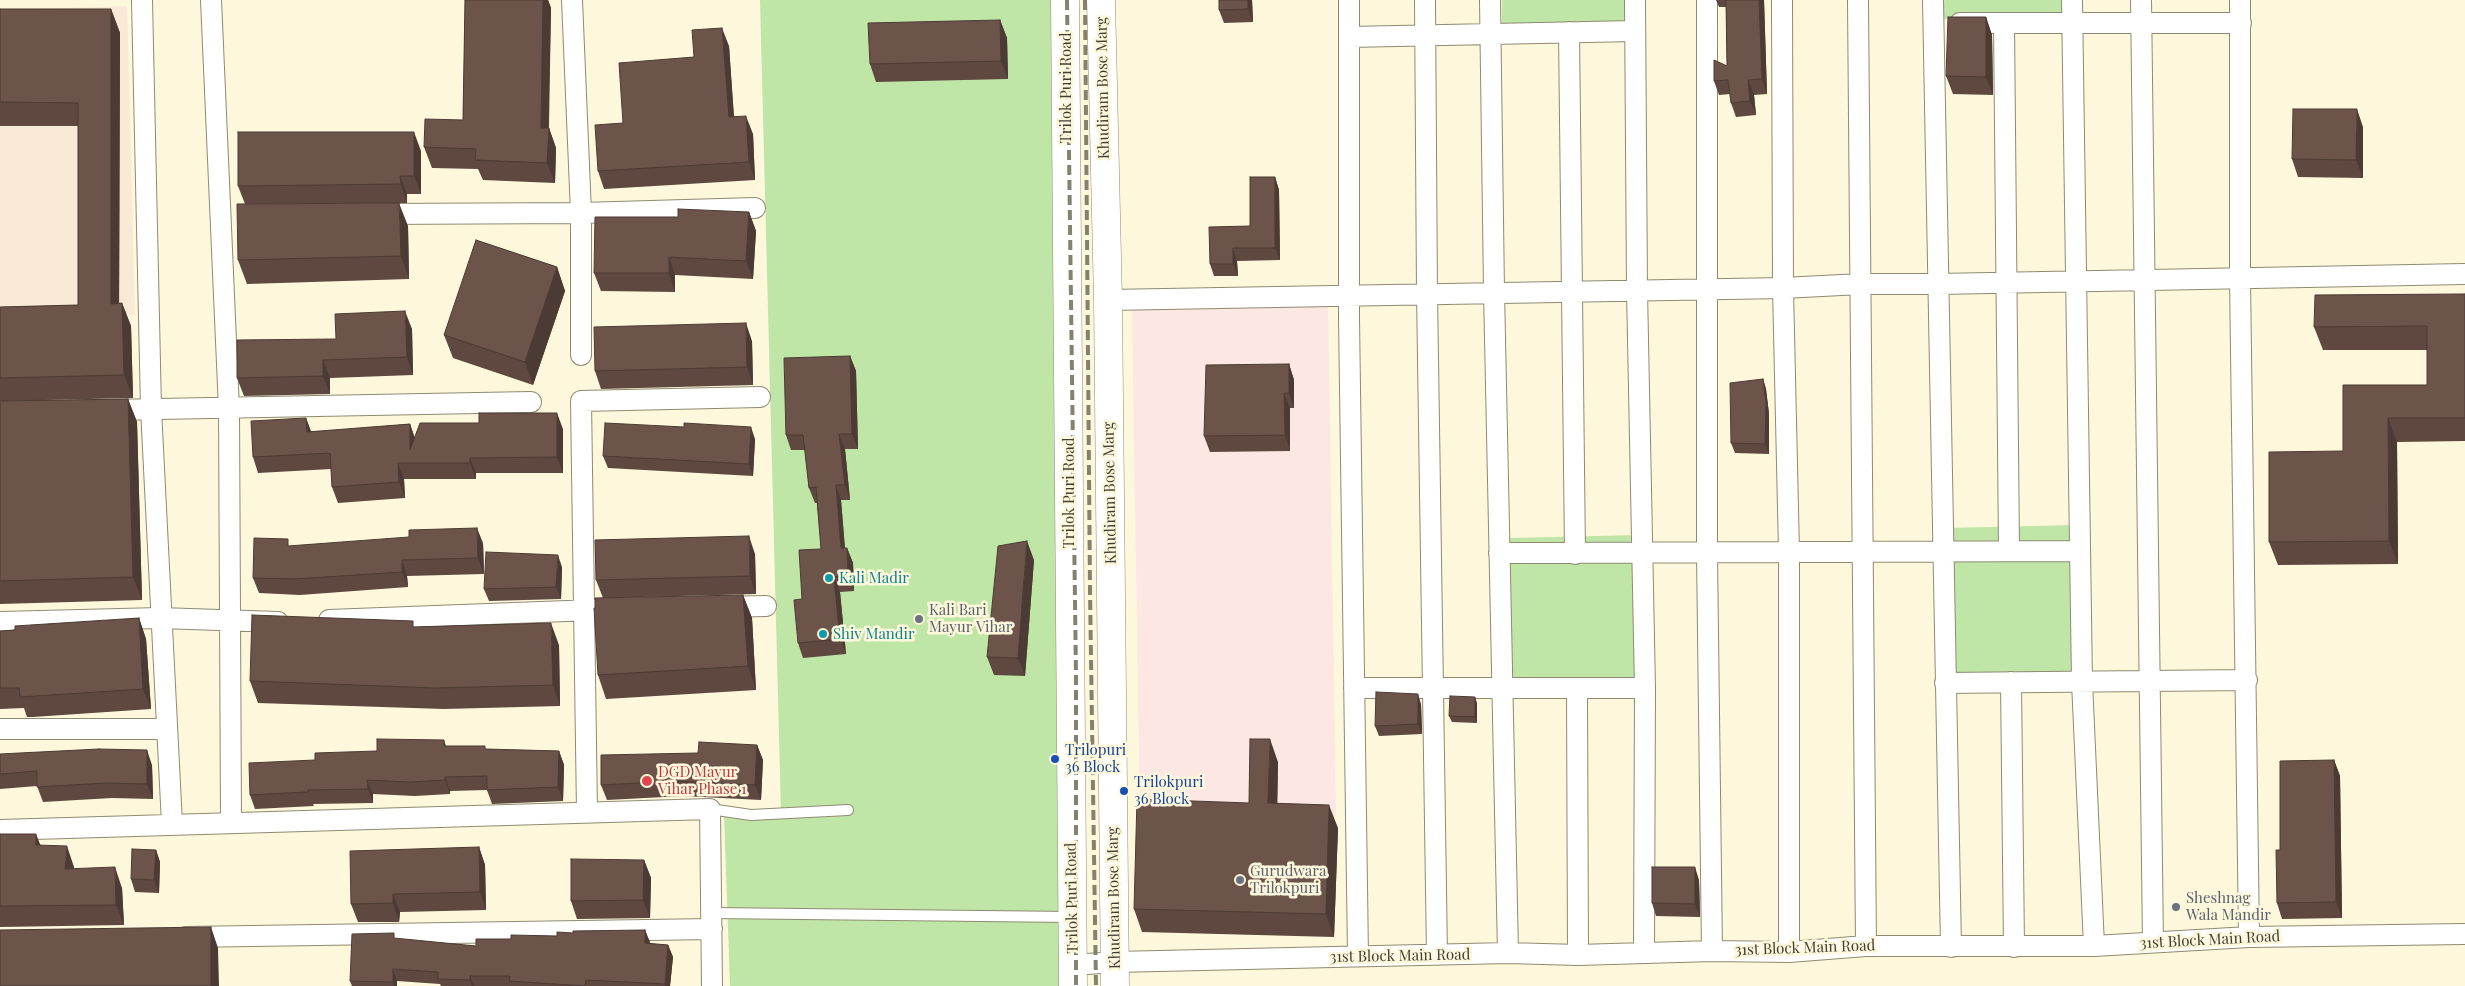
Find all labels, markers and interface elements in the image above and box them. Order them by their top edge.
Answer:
street label: Khudiram Bose Marg [1093,17,1113,159]
street label: Trilok Puri Road [1057,33,1075,143]
street label: Khudiram Bose Marg [1100,422,1120,564]
street label: Trilok Puri Road [1060,438,1078,548]
place label: Kali Madir [839,569,909,587]
marker: Kali Madir [823,572,835,584]
place label: Kali Bari Mayur Vihar [929,601,1012,636]
marker: Kali Bari Mayur Vihar [913,613,925,625]
place label: Shiv Mandir [833,625,915,643]
marker: Shiv Mandir [817,628,829,640]
place label: Trilopuri 36 Block [1065,741,1126,776]
marker: Trilopuri 36 Block [1049,753,1061,765]
place label: DGD Mayur Vihar Phase 1 [658,763,747,798]
place label: Trilokpuri 36 Block [1134,773,1203,808]
marker: DGD Mayur Vihar Phase 1 [640,774,654,788]
marker: Trilokpuri 36 Block [1118,785,1130,797]
street label: Khudiram Bose Marg [1104,827,1124,969]
street label: Trilok Puri Road [1062,842,1082,954]
place label: Gurudwara Trilokpuri [1250,862,1326,897]
marker: Gurudwara Trilokpuri [1234,874,1246,886]
place label: Sheshnag Wala Mandir [2186,889,2271,924]
marker: Sheshnag Wala Mandir [2170,901,2182,913]
street label: 31st Block Main Road [2139,927,2281,953]
street label: 31st Block Main Road [1734,937,1876,959]
street label: 31st Block Main Road [1330,946,1470,966]

